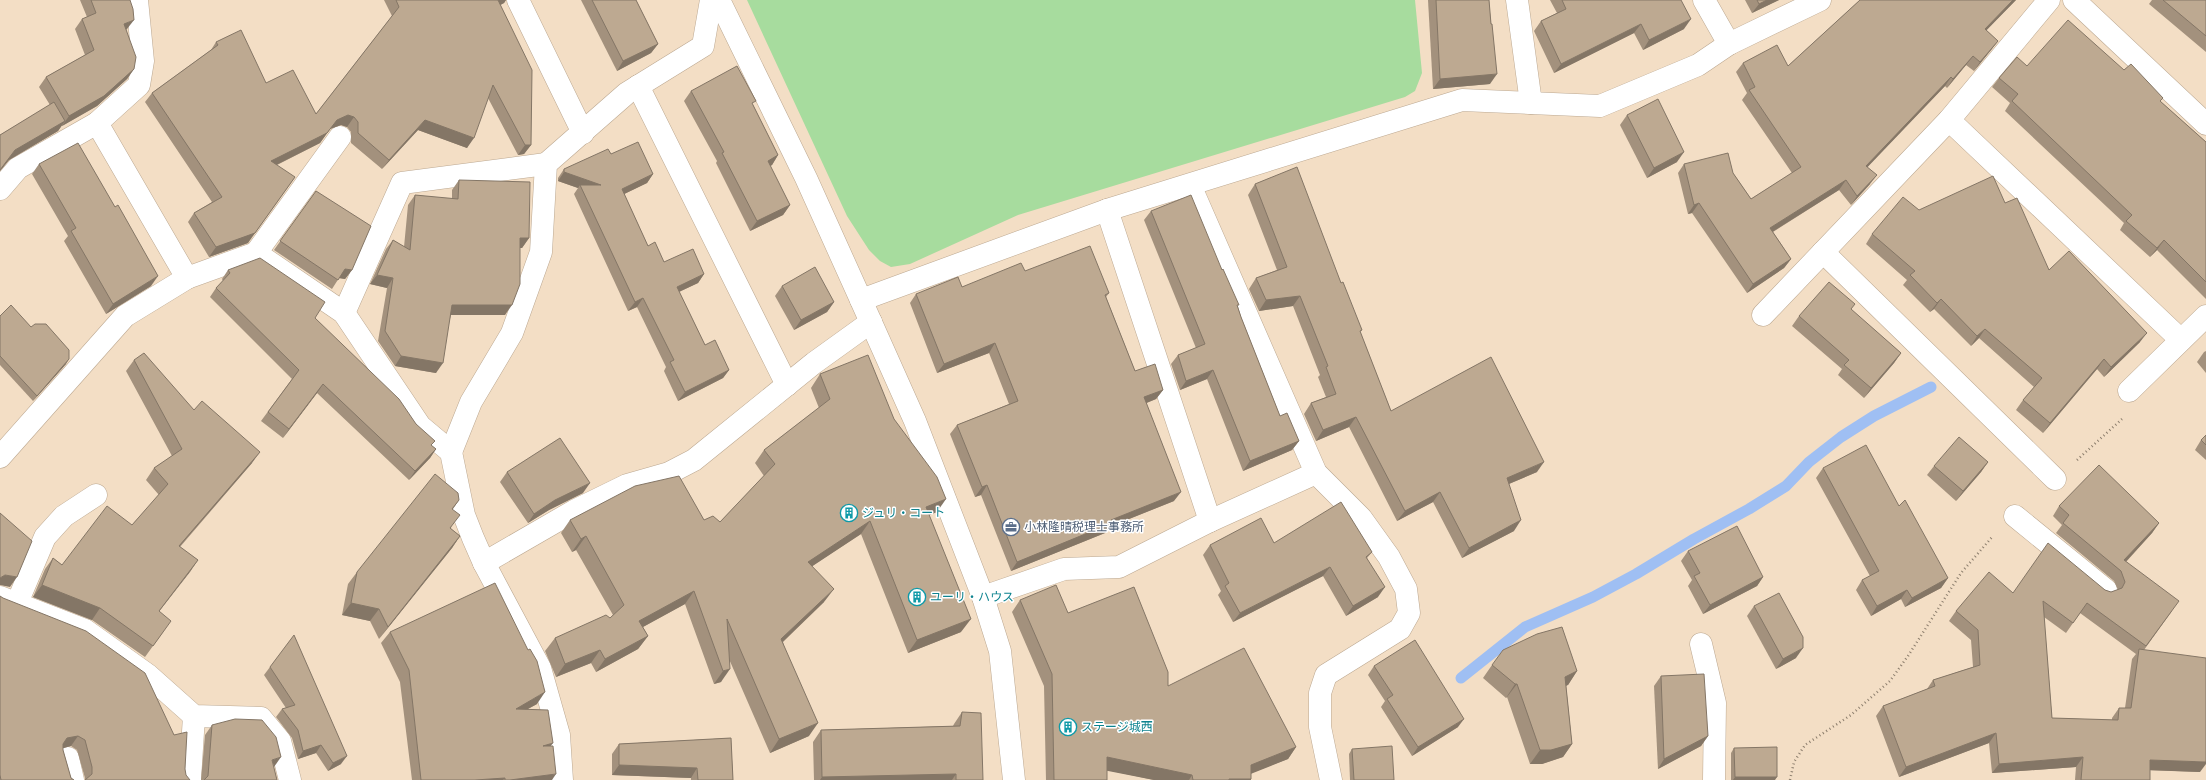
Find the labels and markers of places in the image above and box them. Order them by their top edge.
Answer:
building icon: ジュリ・コート [839,503,859,523]
place label: ジュリ・コート [862,506,945,520]
office icon: 小林隆晴税理士事務所 [1001,517,1021,537]
place label: 小林隆晴税理士事務所 [1024,520,1144,534]
building icon: ユーリ・ハウス [907,587,927,607]
place label: ユーリ・ハウス [930,590,1014,604]
building icon: ステージ城西 [1058,717,1078,737]
place label: ステージ城西 [1081,720,1153,734]

